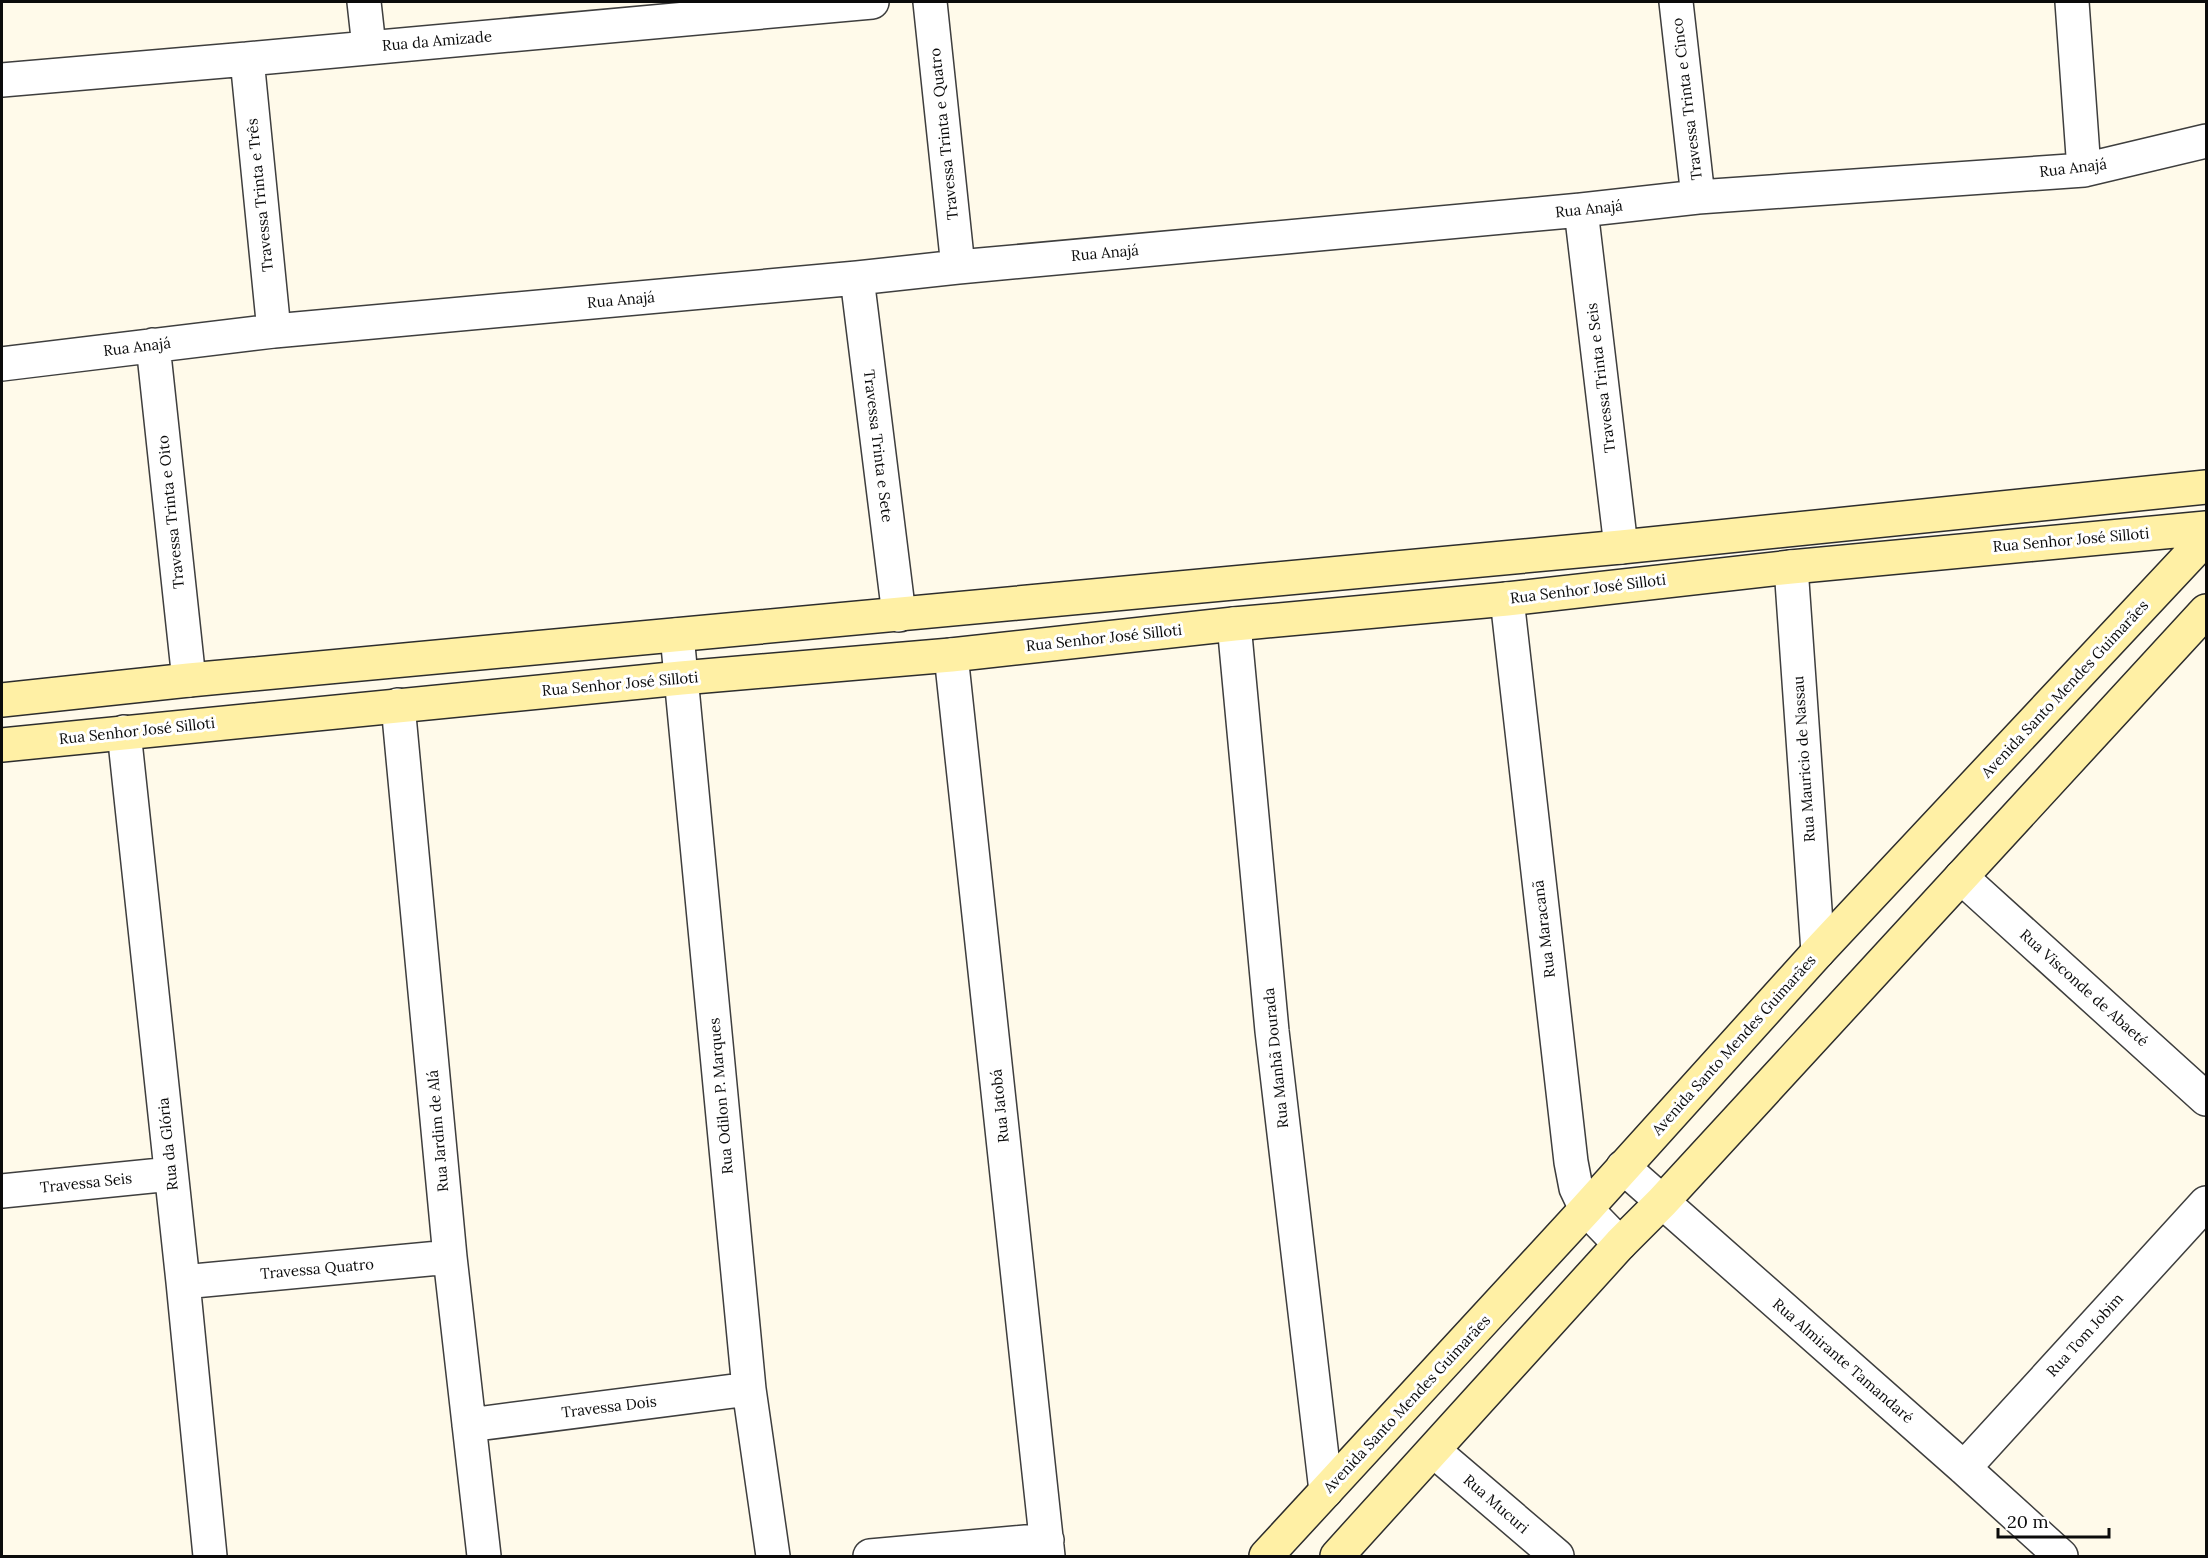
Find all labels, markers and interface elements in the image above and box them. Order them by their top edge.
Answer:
street label: Travessa Trinta e Cinco [1667,16,1706,181]
street label: Rua da Amizade [381,26,493,55]
street label: Travessa Trinta e Quatro [925,47,962,221]
street label: Travessa Trinta e Três [242,117,277,273]
street label: Rua Anajá [2038,154,2108,181]
street label: Rua Anajá [1554,195,1624,222]
street label: Rua Anajá [1070,240,1140,265]
street label: Rua Anajá [586,287,656,312]
street label: Travessa Trinta e Seis [1582,302,1619,454]
street label: Rua Anajá [102,333,172,360]
street label: Travessa Trinta e Sete [860,369,897,523]
street label: Travessa Trinta e Oito [153,434,188,590]
street label: Rua Senhor José Silloti [1992,523,2150,556]
street label: Rua Senhor José Silloti [1509,570,1667,607]
street label: Avenida Santo Mendes Guimarães [1976,596,2152,782]
street label: Rua Senhor José Silloti [1025,620,1183,655]
street label: Rua Senhor José Silloti [541,667,699,700]
street label: Rua Mauricio de Nassau [1788,675,1819,843]
street label: Rua Senhor José Silloti [58,713,216,748]
street label: Rua Maracanã [1528,879,1559,979]
street label: Rua Visconde de Abaeté [2016,925,2153,1050]
street label: Avenida Santo Mendes Guimarães [1647,950,1820,1140]
street label: Rua Manhã Dourada [1259,987,1292,1129]
street label: Rua Odilon P. Marques [704,1017,737,1175]
street label: Rua Jatobá [986,1068,1013,1144]
street label: Rua Jardim de Alá [423,1069,452,1193]
street label: Rua da Glória [153,1096,182,1192]
street label: Travessa Seis [39,1168,133,1197]
street label: Travessa Quatro [259,1254,375,1283]
street label: Rua Tom Jobim [2042,1289,2127,1380]
street label: Rua Almirante Tamandaré [1769,1294,1918,1427]
street label: Avenida Santo Mendes Guimarães [1318,1311,1494,1497]
street label: Travessa Dois [560,1391,658,1422]
street label: Rua Mucuri [1460,1470,1533,1537]
scale bar [1998,1501,2109,1539]
text: 20 m [2007,1510,2049,1533]

